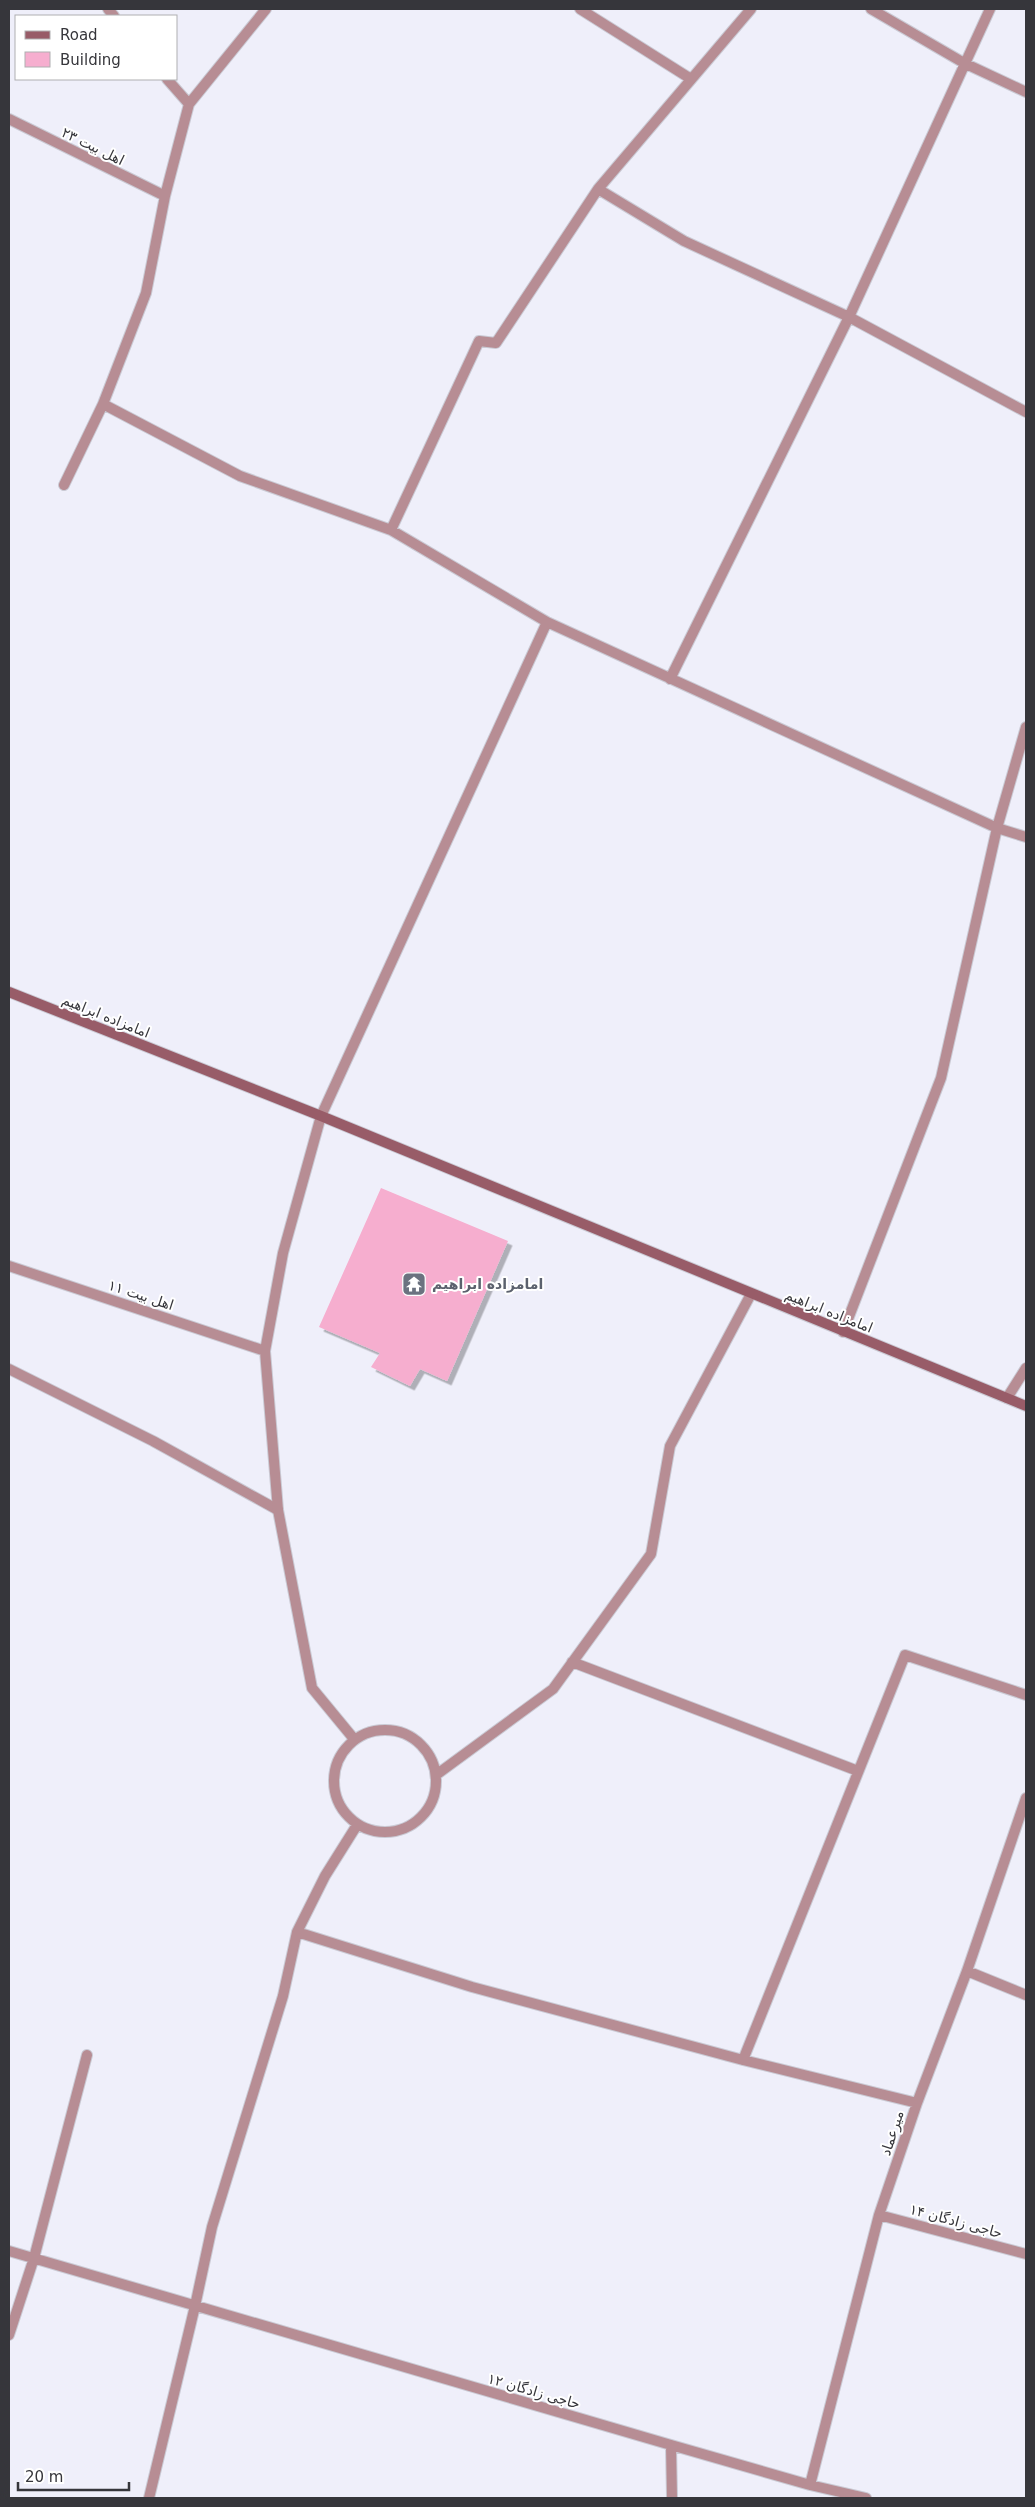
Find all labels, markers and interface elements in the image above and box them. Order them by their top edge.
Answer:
legend [15,15,178,80]
text: Road [60,26,98,44]
text: Building [60,51,121,69]
street label: اهل بیت ۲۳ [59,124,127,168]
street label: امامزاده ابراهیم [59,991,152,1042]
temple icon: امامزاده ابراهیم [401,1271,427,1297]
place label: امامزاده ابراهیم [432,1276,543,1293]
street label: اهل بیت ۱۱ [106,1277,176,1313]
street label: امامزاده ابراهیم [782,1286,875,1337]
street label: میرعماد [877,2108,908,2158]
street label: حاجی زادگان ۱۴ [908,2201,1004,2242]
street label: حاجی زادگان ۱۲ [486,2370,582,2413]
scale bar [18,2460,129,2492]
text: 20 m [25,2468,63,2486]

